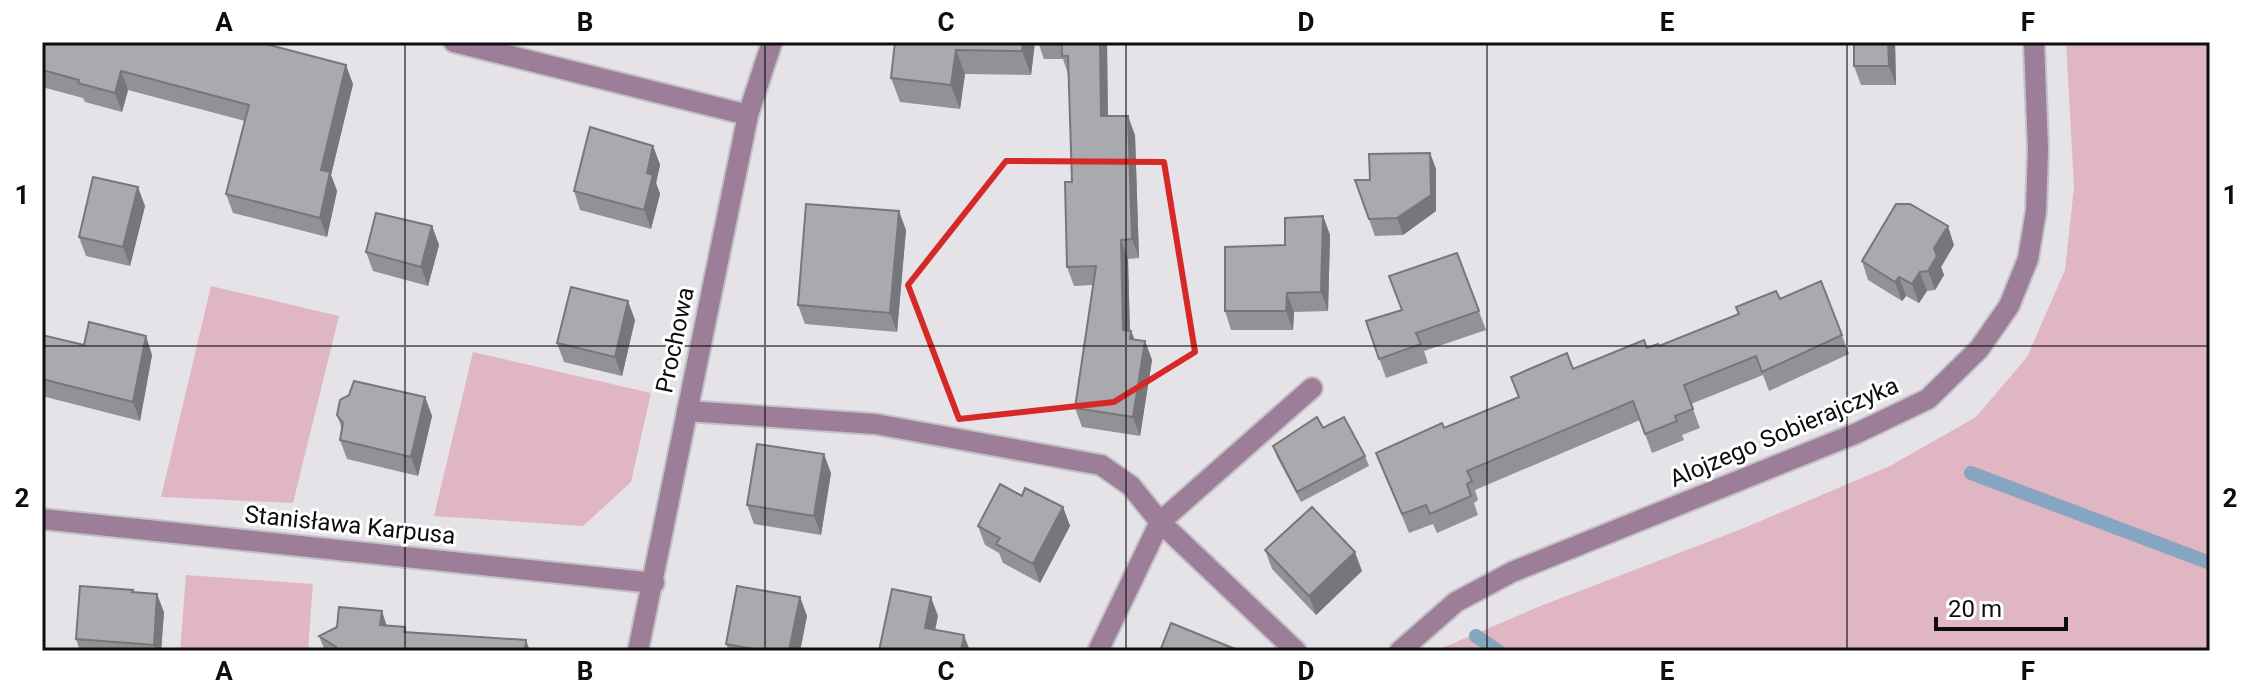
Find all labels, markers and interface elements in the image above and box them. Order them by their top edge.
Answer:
text: A [215,7,233,37]
text: B [577,7,593,37]
text: C [937,7,955,37]
text: D [1298,7,1314,37]
text: E [1660,7,1675,37]
text: F [2021,7,2035,37]
text: 1 [15,180,29,210]
text: 1 [2223,180,2237,210]
street label: Prochowa [650,285,700,395]
street label: Alojzego Sobierajczyka [1665,371,1903,493]
text: 2 [15,483,29,513]
text: 2 [2223,483,2237,513]
street label: Stanisława Karpusa [243,500,457,550]
scale bar [1936,581,2066,631]
text: 20 m [1948,595,2002,623]
text: A [215,656,233,686]
text: B [577,656,593,686]
text: C [937,656,955,686]
text: D [1298,656,1314,686]
text: E [1660,656,1675,686]
text: F [2021,656,2035,686]

